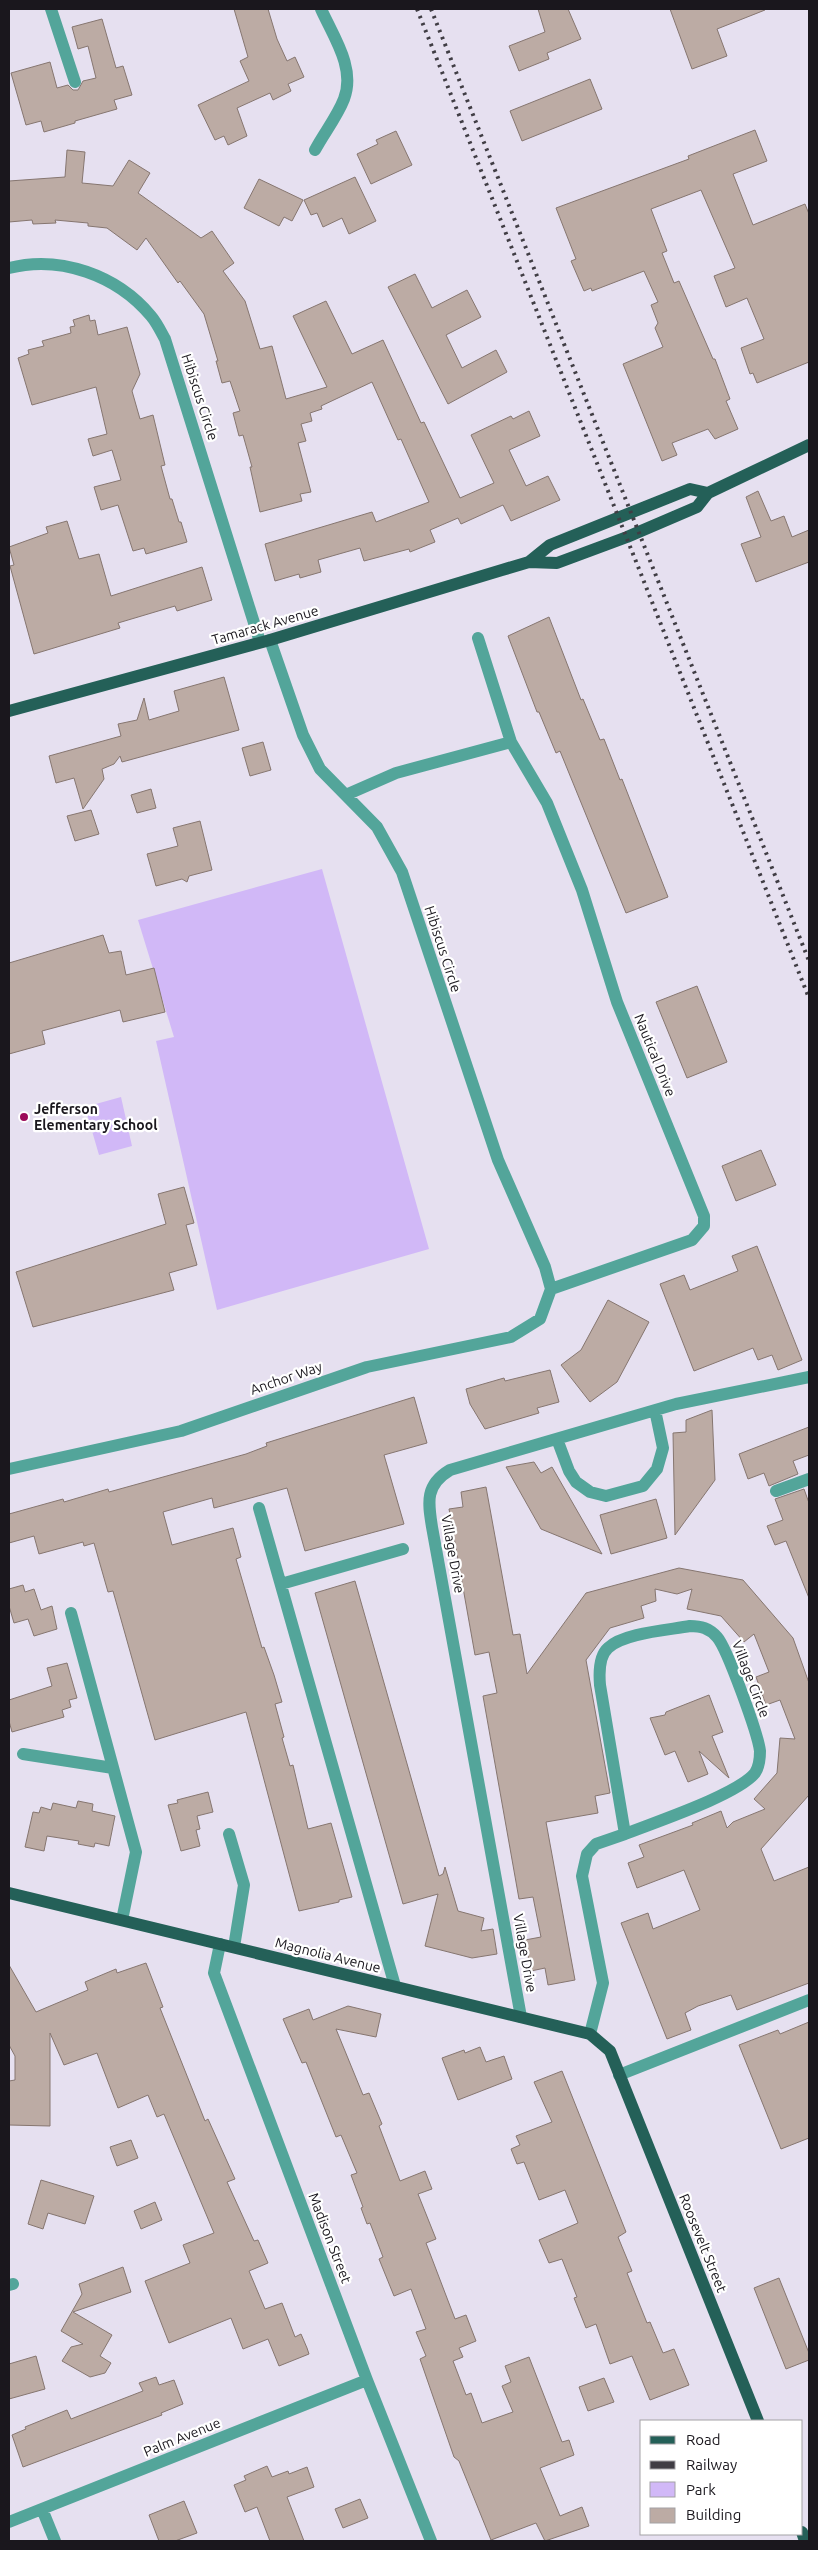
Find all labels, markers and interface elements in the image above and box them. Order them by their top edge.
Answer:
street label: Hibiscus Circle [179,352,221,442]
street label: Tamarack Avenue [210,602,320,648]
street label: Hibiscus Circle [422,904,464,994]
street label: Nautical Drive [631,1011,679,1099]
place label: Jefferson Elementary School [34,1101,157,1133]
marker: Jefferson Elementary School [18,1111,30,1123]
street label: Anchor Way [248,1358,324,1398]
street label: Village Drive [438,1514,468,1594]
street label: Village Circle [729,1638,773,1720]
street label: Village Drive [510,1913,540,1993]
street label: Magnolia Avenue [274,1934,382,1976]
street label: Madison Street [305,2191,355,2286]
street label: Roosevelt Street [676,2191,730,2295]
street label: Palm Avenue [141,2414,223,2460]
legend [640,2420,803,2535]
text: Road [686,2431,721,2448]
text: Railway [686,2456,737,2473]
text: Park [686,2481,716,2498]
text: Building [686,2506,741,2523]

